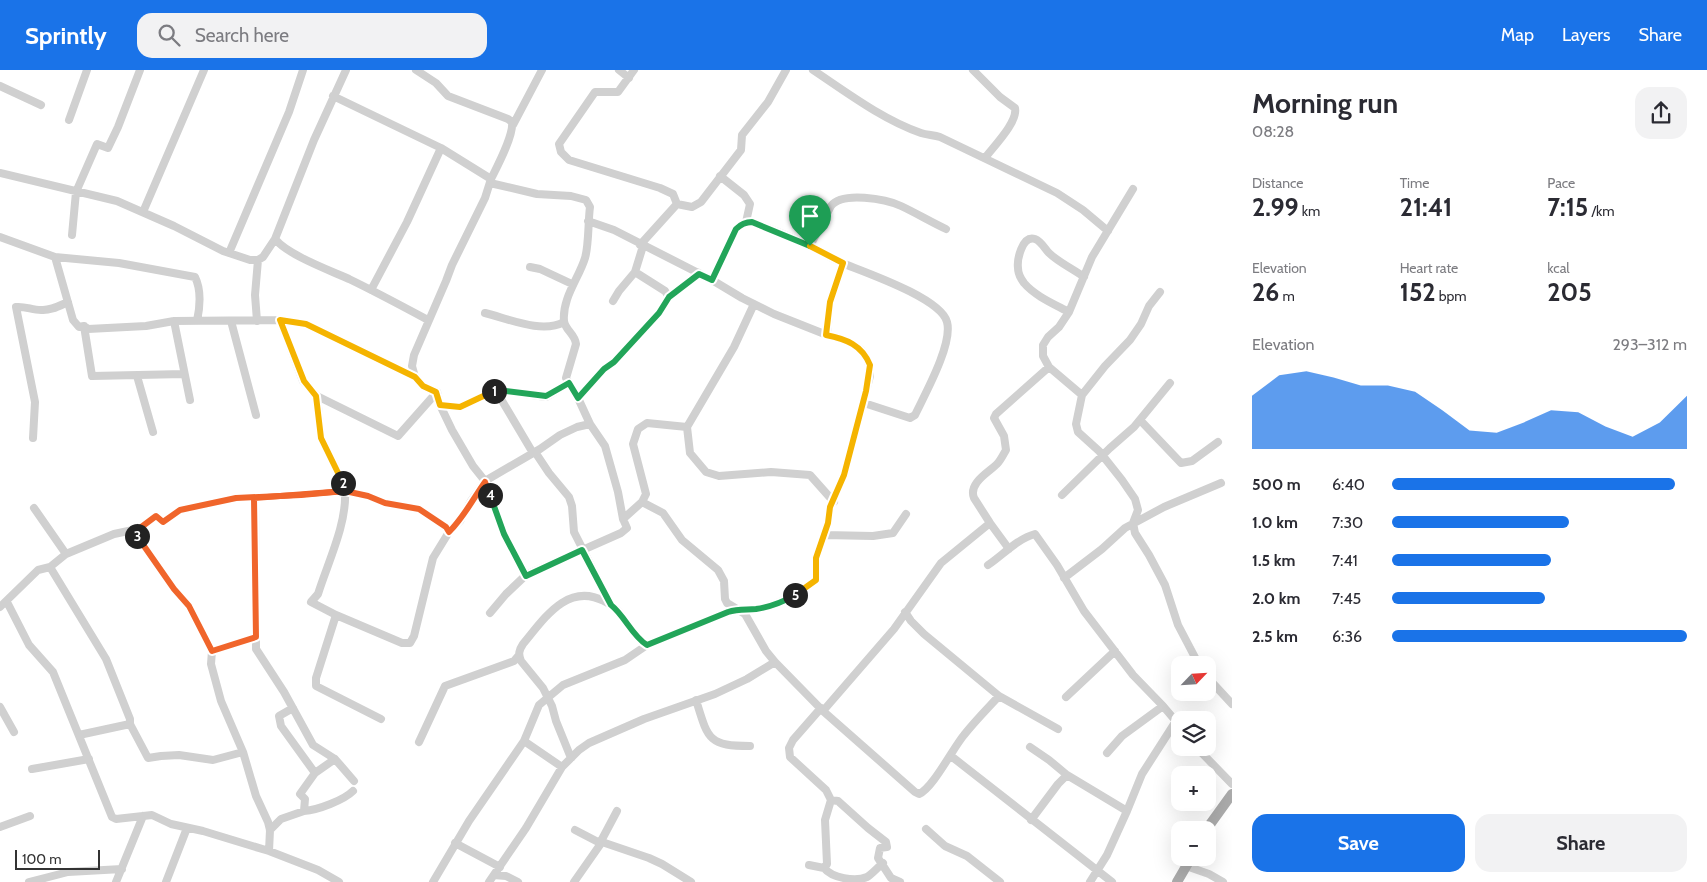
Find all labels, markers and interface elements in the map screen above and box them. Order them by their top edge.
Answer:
search box [137,13,487,58]
text: Sprintly [25,21,107,50]
icon: search [155,21,183,49]
text: Search here [195,24,289,47]
text: Map [1501,24,1534,46]
text: Layers [1562,24,1611,46]
text: Share [1639,24,1682,46]
text: Morning run [1252,86,1398,120]
button: share [1635,87,1687,139]
text: 08:28 [1252,122,1294,141]
text: Distance [1252,174,1304,192]
text: Time [1400,174,1429,192]
text: Pace [1547,174,1575,192]
text: 2.99 [1252,192,1299,222]
text: 21:41 [1400,192,1452,222]
text: 7:15 [1547,192,1588,222]
pin [789,195,831,246]
icon: arrive [796,202,824,230]
text: km [1299,202,1320,220]
text: /km [1588,202,1615,220]
text: Elevation [1252,259,1307,277]
text: Heart rate [1400,259,1458,277]
text: kcal [1547,259,1570,277]
text: 26 [1252,277,1279,307]
text: 152 [1400,277,1436,307]
text: 205 [1547,277,1592,307]
text: m [1279,287,1295,305]
text: bpm [1436,287,1467,305]
text: Elevation [1252,335,1315,354]
text: 293–312 m [1612,335,1687,354]
pin: 1 [482,378,506,404]
text: 1 [492,382,497,400]
pin: 2 [330,470,356,496]
text: 2 [340,474,347,492]
text: 500 m [1252,475,1301,494]
text: 6:40 [1332,475,1365,494]
pin: 4 [478,482,502,508]
text: 4 [486,486,495,504]
text: 1.0 km [1252,513,1298,532]
text: 7:30 [1332,513,1363,532]
pin: 3 [124,524,150,548]
text: 3 [134,527,141,545]
text: 1.5 km [1252,551,1295,570]
text: 7:41 [1332,551,1358,570]
pin: 5 [782,582,808,608]
text: 5 [792,586,799,604]
text: 2.0 km [1252,589,1300,608]
text: 7:45 [1332,589,1361,608]
text: 2.5 km [1252,627,1298,646]
text: 6:36 [1332,627,1362,646]
north arrow [1171,656,1216,701]
map controls [1171,656,1216,866]
button: layers [1171,711,1216,756]
button: + [1171,766,1216,811]
button: Save [1252,814,1465,872]
button: Share [1475,814,1687,872]
button: − [1171,821,1216,866]
scale bar [15,847,100,870]
text: 100 m [22,850,62,868]

